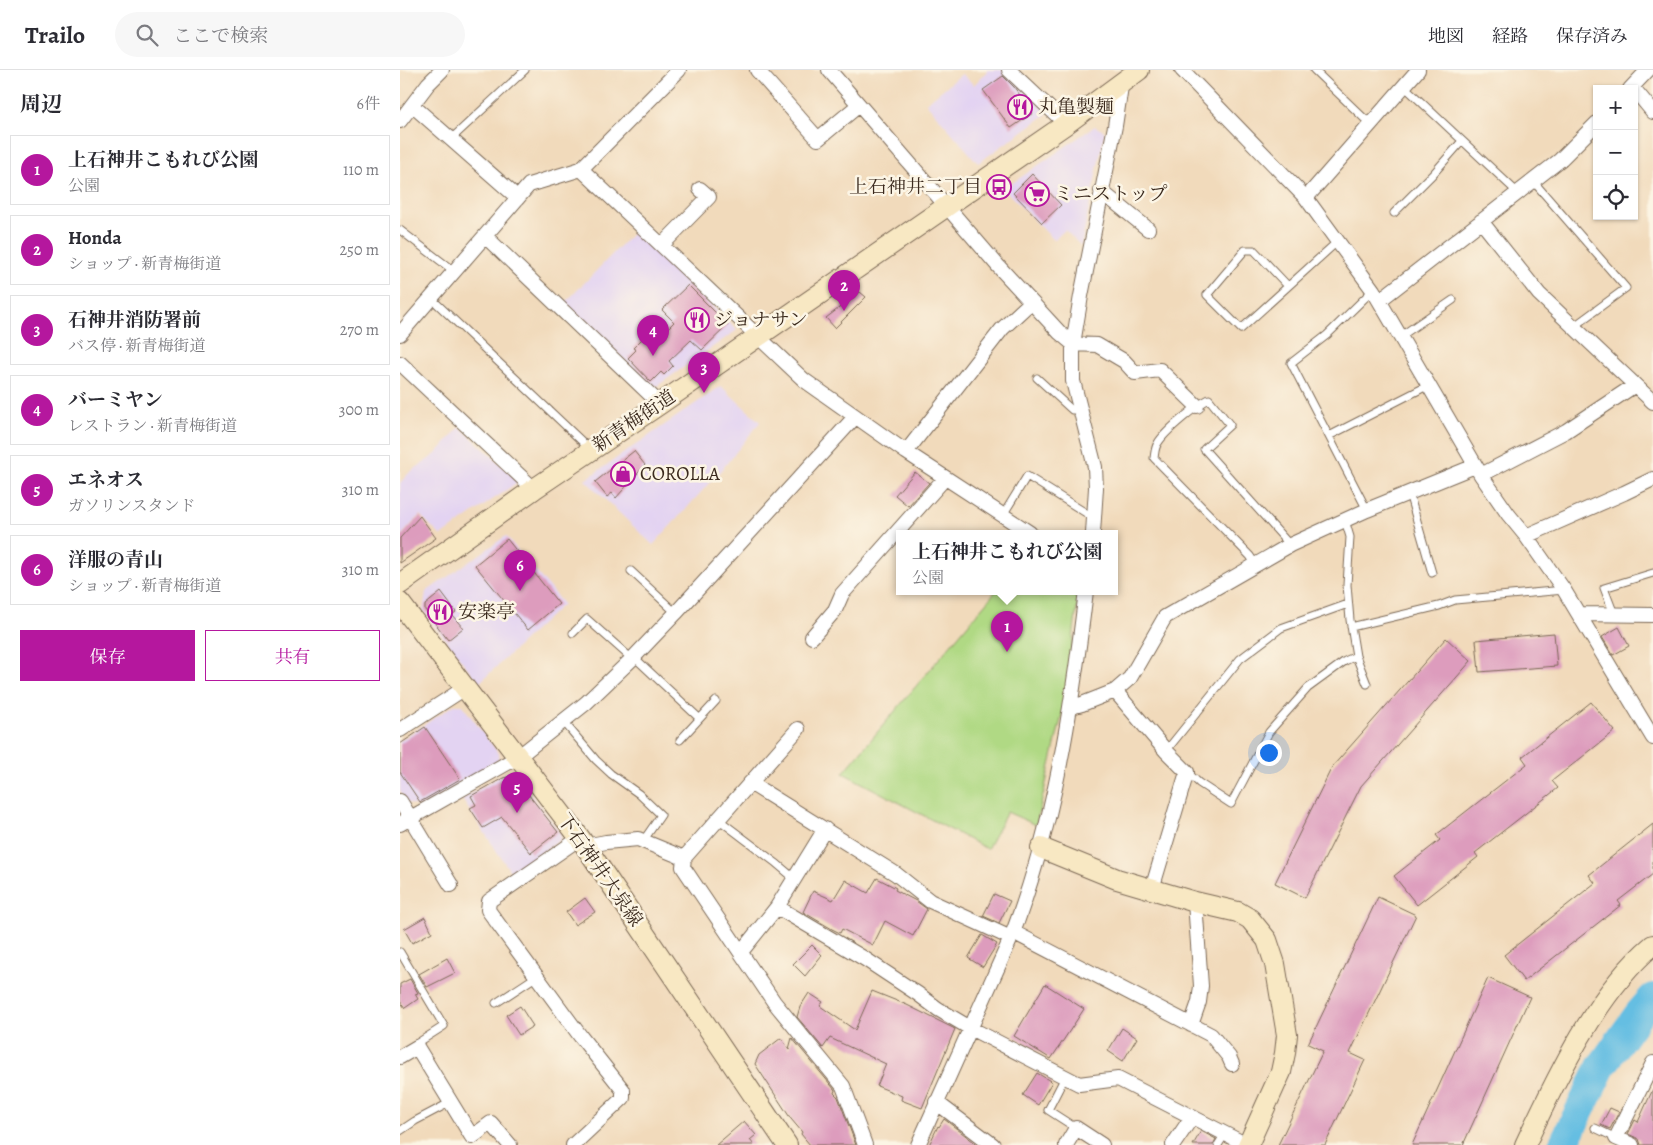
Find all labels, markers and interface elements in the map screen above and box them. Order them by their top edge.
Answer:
search box [115,12,465,57]
text: Trailo [25,19,85,51]
icon: search [133,21,161,49]
text: ここで検索 [173,23,268,49]
text: 地図 [1428,24,1464,48]
text: 経路 [1492,24,1528,48]
text: 保存済み [1556,24,1628,48]
map controls [1593,85,1638,220]
button: + [1593,85,1638,130]
text: 周辺 [20,90,62,118]
text: 6件 [357,93,380,115]
restaurant icon: 丸亀製麺 [1007,94,1033,120]
place label: 丸亀製麺 [1038,94,1114,120]
button: − [1593,130,1638,175]
text: 上石神井こもれび公園 [68,147,258,173]
text: 1 [34,159,40,181]
text: 110 m [343,159,379,181]
place label: 上石神井二丁目 [849,174,982,200]
bus stop icon: 上石神井二丁目 [986,174,1012,200]
text: 公園 [68,175,100,197]
button: locate [1593,175,1638,220]
supermarket icon: ミニストップ [1024,181,1050,207]
place label: ミニストップ [1054,181,1167,207]
text: Honda [68,225,122,251]
text: 2 [33,239,41,261]
text: 250 m [340,239,379,261]
text: ショップ · 新青梅街道 [68,253,221,275]
pin: 2 [828,270,860,311]
text: 石神井消防署前 [68,307,201,333]
restaurant icon: ジョナサン [684,307,710,333]
place label: ジョナサン [714,307,808,333]
pin: 4 [637,315,669,356]
text: 3 [34,319,40,341]
text: 270 m [340,319,379,341]
text: バス停 · 新青梅街道 [68,335,206,357]
pin: 3 [688,352,720,393]
street label: 新青梅街道 [587,384,681,458]
text: バーミヤン [68,387,163,413]
text: 4 [33,399,41,421]
text: 300 m [339,399,379,421]
text: レストラン · 新青梅街道 [68,415,237,437]
shop icon: COROLLA [610,461,636,487]
place label: COROLLA [640,461,721,487]
text: エネオス [68,467,144,493]
text: 5 [34,479,40,501]
text: 310 m [342,479,379,501]
text: ガソリンスタンド [68,495,196,517]
popup [896,530,1118,595]
text: 上石神井こもれび公園 [912,539,1102,565]
text: 洋服の青山 [68,547,163,573]
pin: 6 [504,550,536,591]
text: 6 [33,559,41,581]
text: 310 m [342,559,379,581]
text: 公園 [912,567,944,589]
text: ショップ · 新青梅街道 [68,575,221,597]
restaurant icon: 安楽亭 [427,599,453,625]
place label: 安楽亭 [458,599,515,625]
pin: 1 [991,611,1023,652]
button: 保存 [20,630,195,681]
button: 共有 [205,630,380,681]
your location [1256,740,1282,766]
pin: 5 [501,772,533,813]
street label: 下石神井大泉線 [551,808,649,932]

